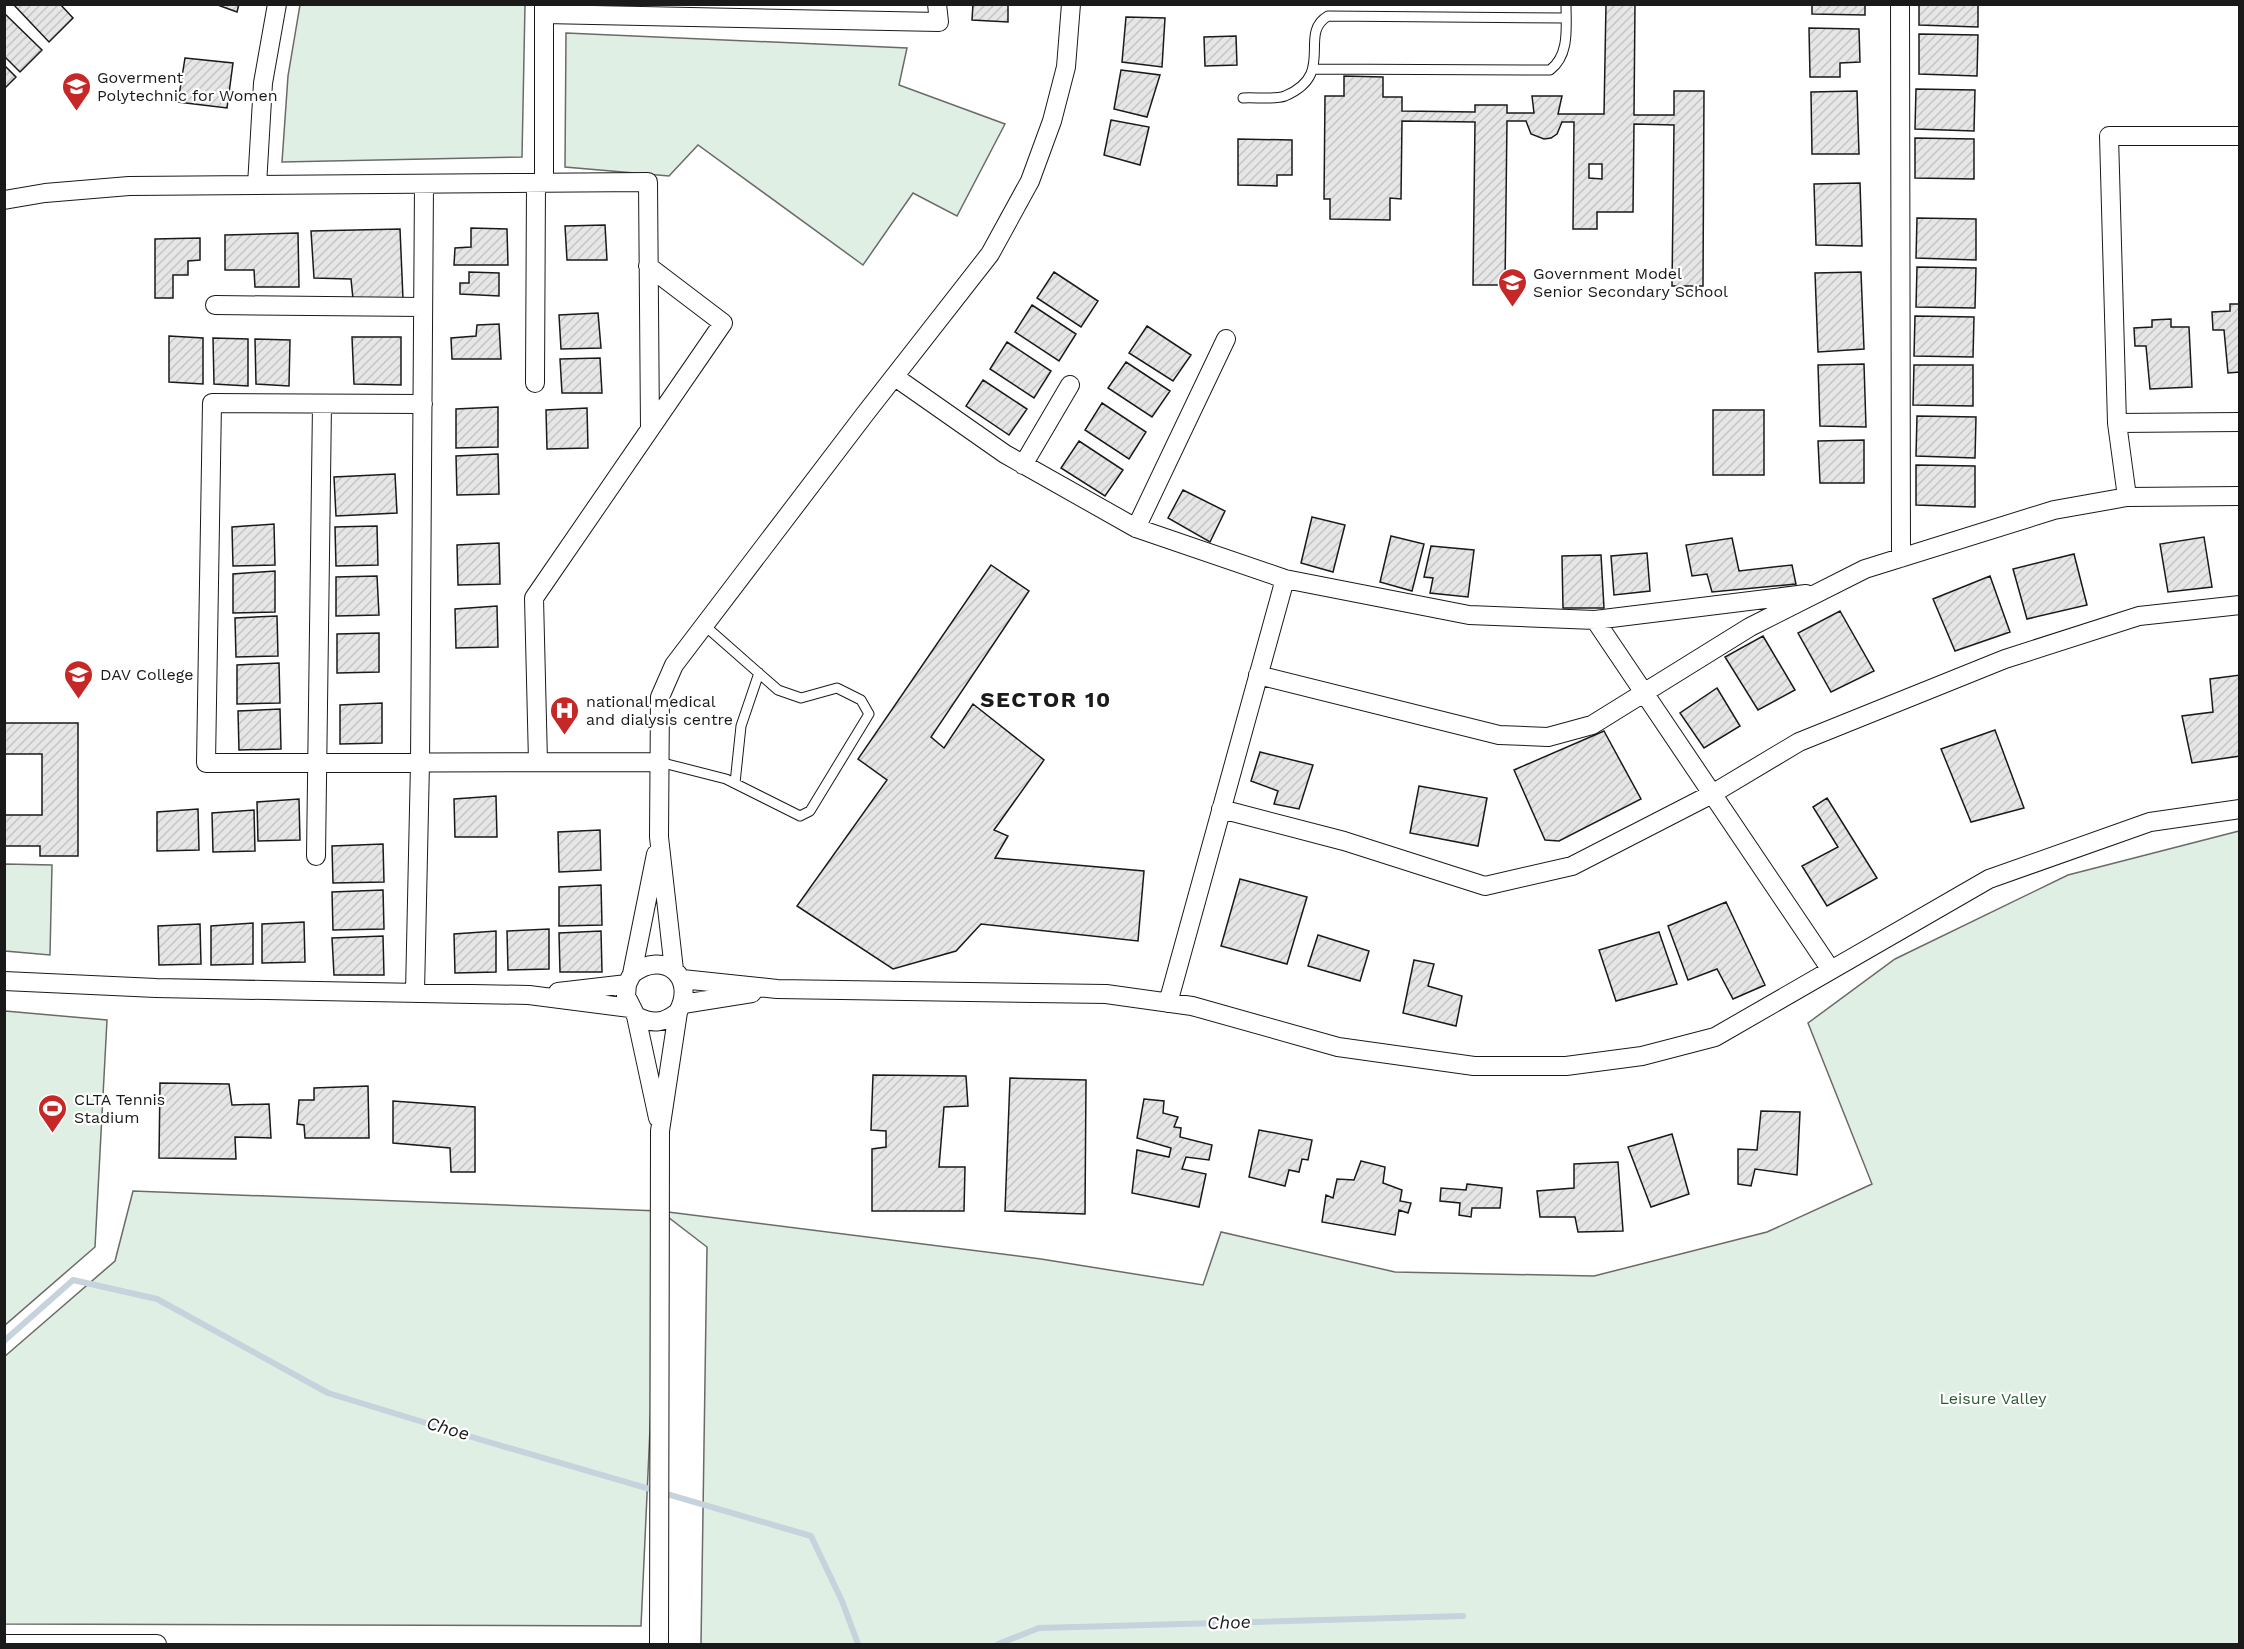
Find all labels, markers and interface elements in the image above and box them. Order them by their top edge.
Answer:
place label: Goverment Polytechnic for Women [97,68,278,105]
school or university icon: Goverment Polytechnic for Women [60,70,92,112]
place label: Government Model Senior Secondary School [1533,264,1728,301]
school or university icon: Government Model Senior Secondary School [1496,266,1528,308]
school or university icon: DAV College [63,658,95,700]
place label: DAV College [100,665,193,684]
district label: SECTOR 10 [980,687,1112,712]
place label: national medical and dialysis centre [586,692,733,729]
hospital icon: national medical and dialysis centre [549,694,581,736]
place label: CLTA Tennis Stadium [74,1090,165,1127]
sports icon: CLTA Tennis Stadium [37,1092,69,1134]
park label: Leisure Valley [1940,1389,2047,1408]
water label: Choe [424,1412,472,1444]
water label: Choe [1207,1611,1251,1633]

